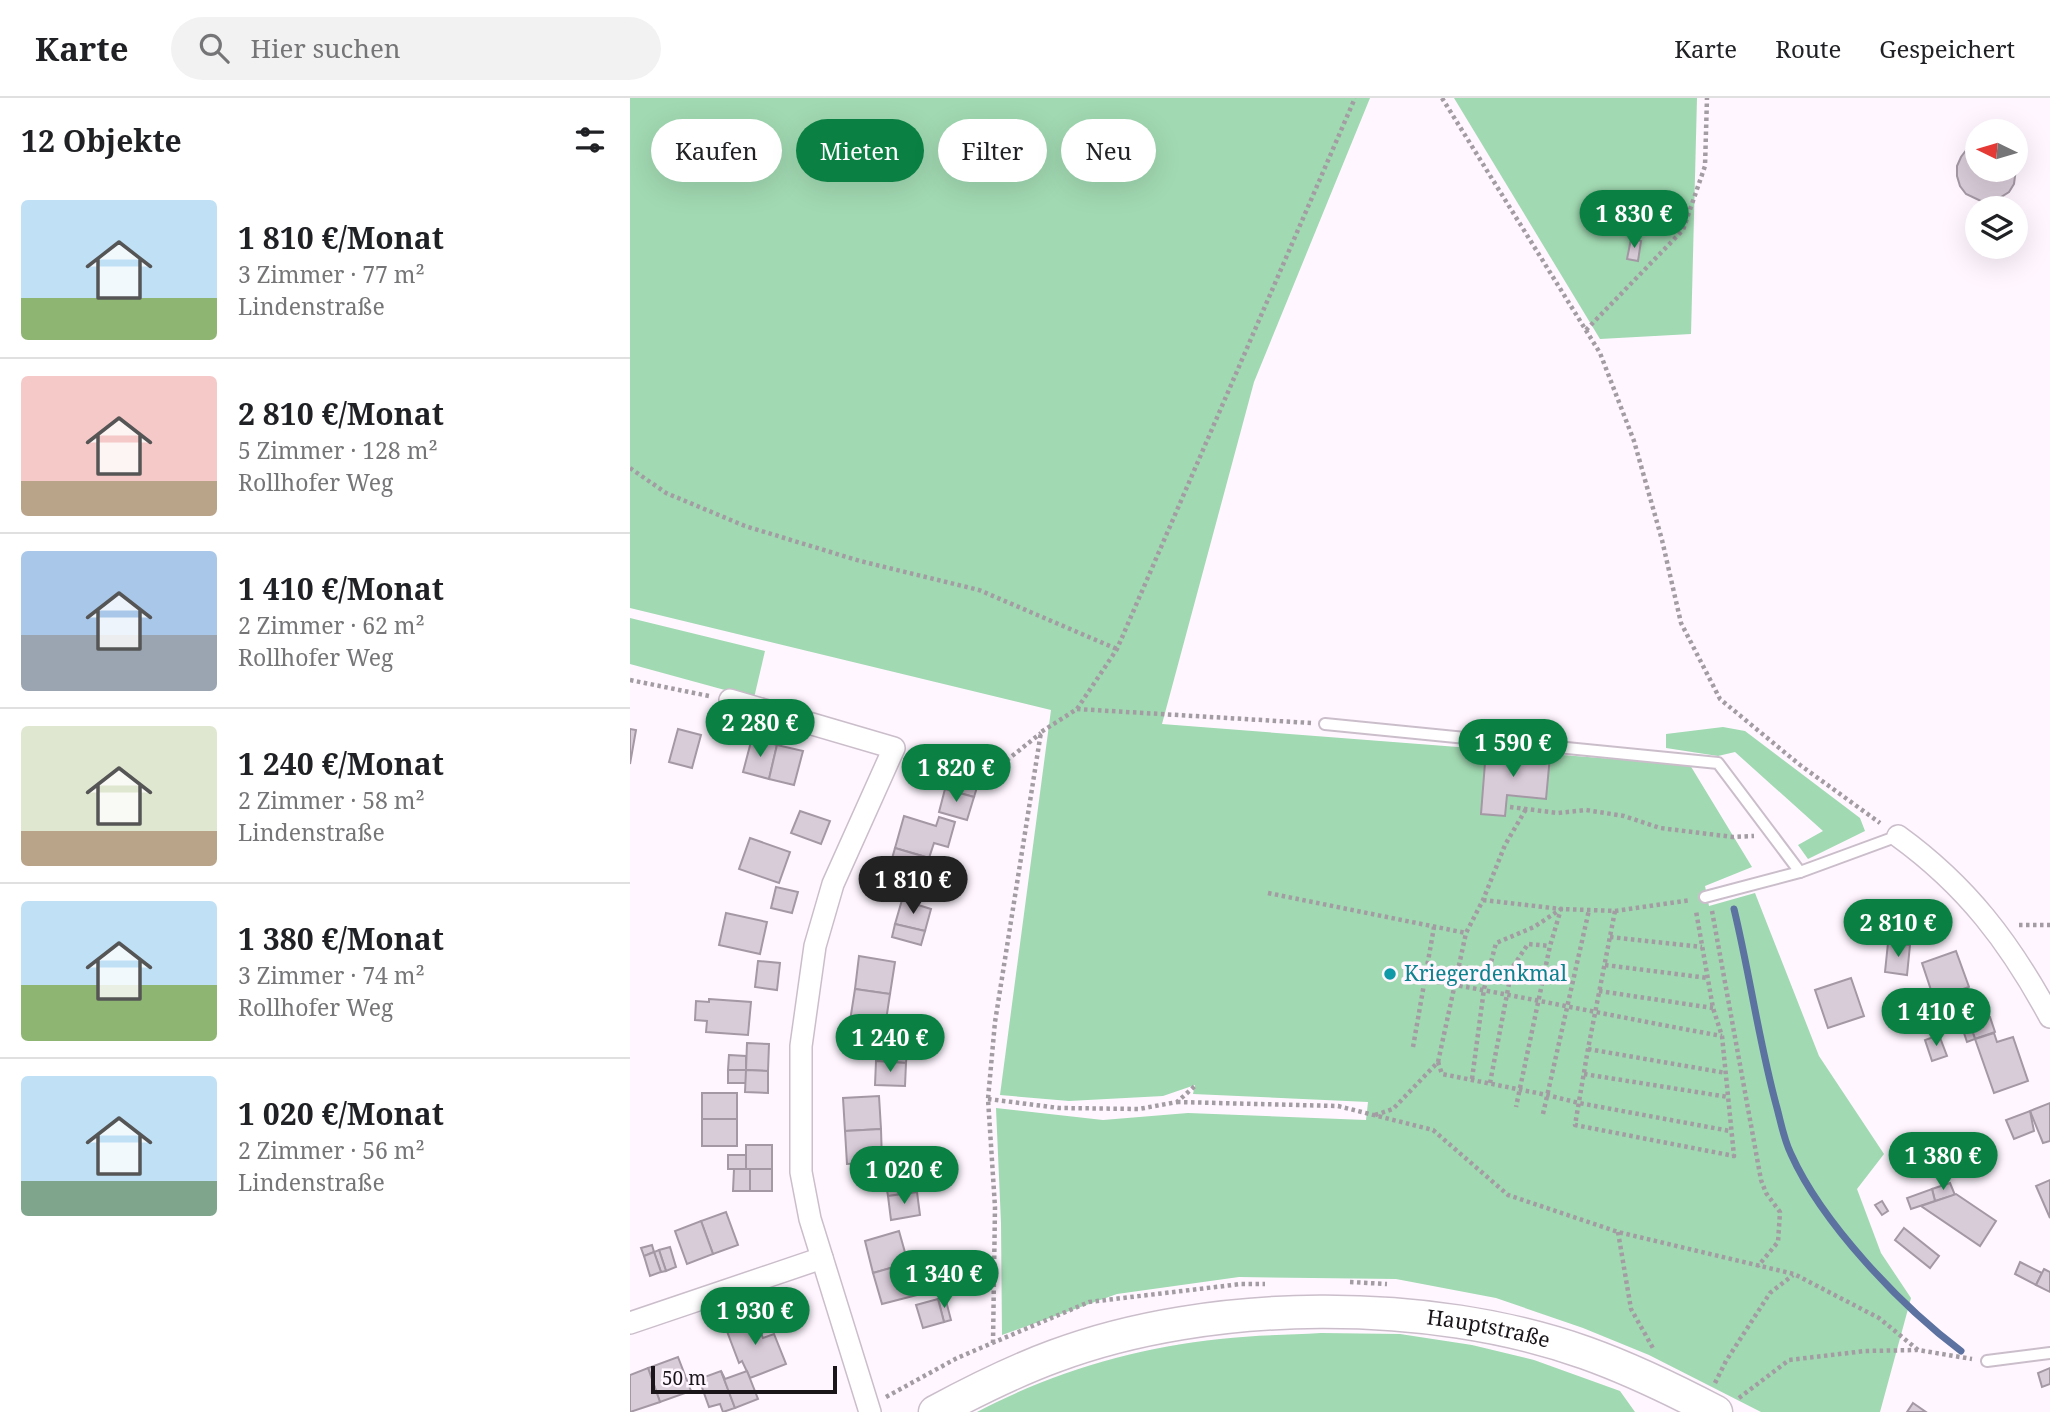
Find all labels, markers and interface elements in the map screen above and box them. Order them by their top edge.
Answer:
search box [171,17,661,80]
text: Karte [35,26,129,71]
icon: search [195,29,233,67]
text: Hier suchen [251,30,401,66]
text: Karte [1674,32,1737,65]
text: Route [1775,32,1841,65]
text: Gespeichert [1879,32,2015,65]
chip: Kaufen [651,119,782,182]
chip: Mieten [796,119,924,182]
chip: Filter [938,119,1047,182]
chip: Neu [1061,119,1156,182]
north arrow [1965,119,2028,182]
map controls [1965,119,2028,259]
text: 12 Objekte [21,120,182,161]
icon: filters [571,121,609,159]
pin: 1 830 € [1569,190,1699,250]
button: layers [1965,196,2028,259]
text: 1 830 € [1596,197,1672,229]
text: 1 810 €/Monat [238,217,444,258]
icon: home [77,228,161,312]
text: 3 Zimmer · 77 m² [238,258,425,290]
text: Lindenstraße [238,290,385,322]
text: 2 810 €/Monat [238,393,444,434]
icon: home [77,404,161,488]
text: 5 Zimmer · 128 m² [238,434,438,466]
text: Rollhofer Weg [238,466,393,498]
text: 1 410 €/Monat [238,568,444,609]
icon: home [77,579,161,663]
text: 2 Zimmer · 62 m² [238,609,425,641]
text: Rollhofer Weg [238,641,393,673]
pin: 2 280 € [695,700,825,759]
text: 2 280 € [722,706,798,738]
pin: 1 590 € [1448,720,1578,779]
text: 1 590 € [1475,726,1551,758]
text: 1 240 €/Monat [238,743,444,784]
pin: 1 820 € [891,744,1021,804]
text: 1 820 € [918,751,994,783]
icon: home [77,754,161,838]
text: 2 Zimmer · 58 m² [238,784,425,816]
text: Lindenstraße [238,816,385,848]
pin: 1 810 € [848,856,978,916]
text: 1 810 € [875,863,951,895]
pin: 2 810 € [1833,900,1963,959]
text: 2 810 € [1860,906,1936,938]
text: 1 380 €/Monat [238,918,444,959]
icon: home [77,929,161,1013]
text: 3 Zimmer · 74 m² [238,959,425,991]
place label: Kriegerdenkmal [1404,959,1568,987]
marker: Kriegerdenkmal [1382,966,1398,982]
pin: 1 410 € [1871,988,2001,1048]
text: Rollhofer Weg [238,991,393,1023]
text: 1 410 € [1898,995,1974,1027]
pin: 1 240 € [825,1014,955,1074]
text: 1 240 € [852,1021,928,1053]
text: 1 020 €/Monat [238,1093,444,1134]
icon: home [77,1104,161,1188]
pin: 1 380 € [1878,1132,2008,1192]
text: 2 Zimmer · 56 m² [238,1134,425,1166]
text: 1 380 € [1905,1139,1981,1171]
pin: 1 020 € [839,1146,969,1206]
text: 1 020 € [866,1153,942,1185]
text: Lindenstraße [238,1166,385,1198]
pin: 1 340 € [879,1250,1009,1310]
text: 1 340 € [906,1257,982,1289]
pin: 1 930 € [690,1288,820,1347]
text: 1 930 € [717,1294,793,1326]
street label: Hauptstraße [1425,1302,1554,1354]
scale bar [651,1363,836,1395]
text: 50 m [662,1365,706,1391]

